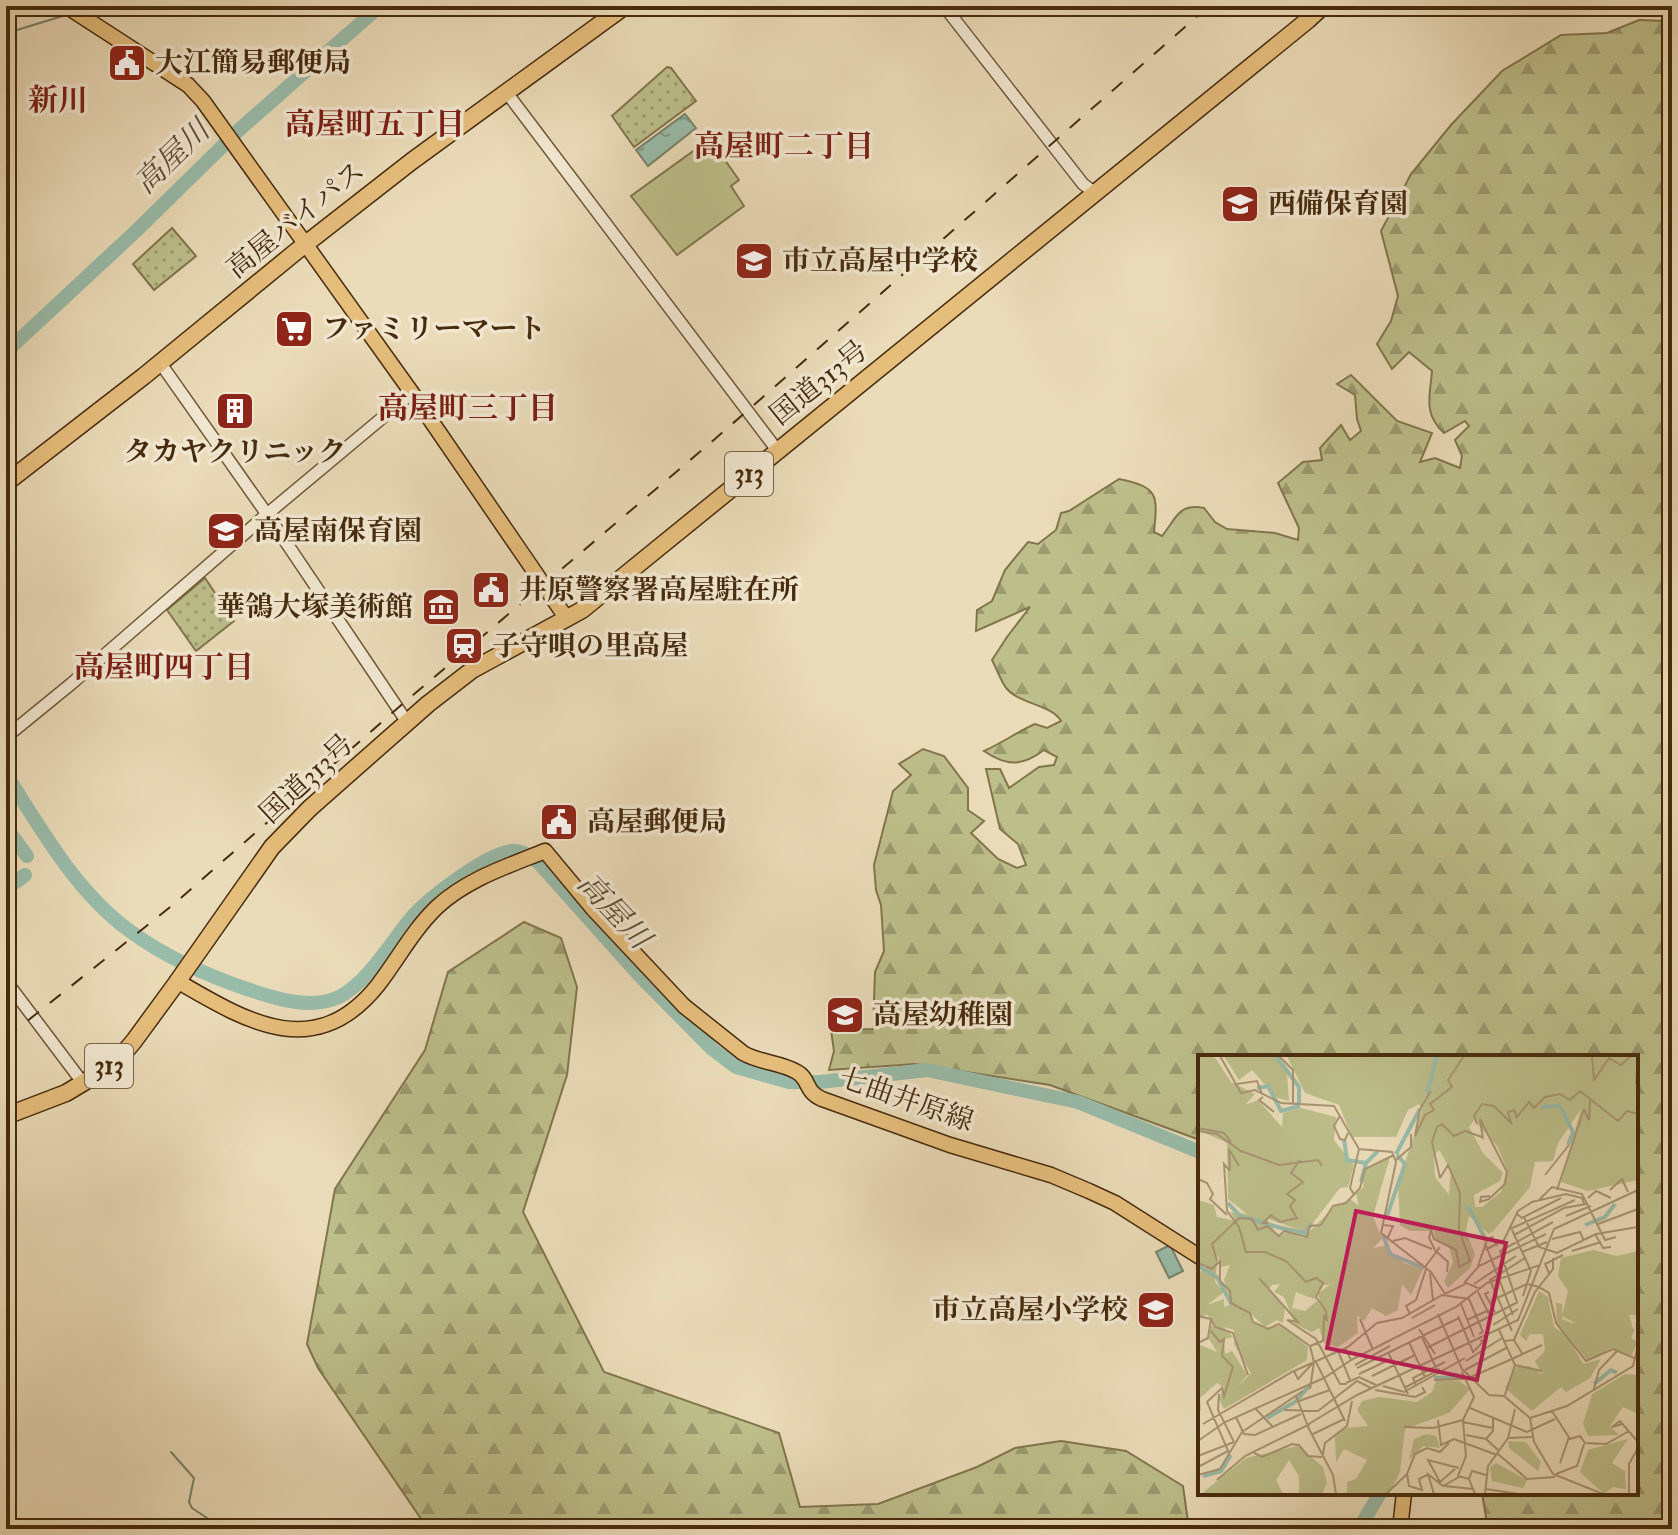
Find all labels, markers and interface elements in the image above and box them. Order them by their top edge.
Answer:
public building icon: 大江簡易郵便局 [106,42,148,84]
place label: 大江簡易郵便局 [155,46,351,81]
district label: 新川 [28,82,88,119]
district label: 高屋町五丁目 [285,106,465,143]
water label: 高屋川 [127,110,219,202]
district label: 高屋町二丁目 [694,128,874,165]
street label: 高屋バイパス [220,154,372,286]
school or university icon: 西備保育園 [1219,183,1261,225]
place label: 西備保育園 [1268,187,1408,222]
school or university icon: 市立高屋中学校 [733,240,775,282]
place label: 市立高屋中学校 [782,244,978,279]
supermarket icon: ファミリーマート [273,308,315,350]
place label: ファミリーマート [322,312,545,347]
street label: 国道313号 [763,333,875,433]
building icon: タカヤクリニック [214,390,256,432]
district label: 高屋町三丁目 [378,390,558,427]
place label: タカヤクリニック [124,435,346,470]
road number: 313 [725,452,773,496]
school or university icon: 高屋南保育園 [205,510,247,552]
place label: 高屋南保育園 [254,514,422,549]
public building icon: 井原警察署高屋駐在所 [470,569,512,611]
place label: 井原警察署高屋駐在所 [519,573,799,608]
museum icon: 華鴒大塚美術館 [420,586,462,628]
place label: 華鴒大塚美術館 [217,590,413,625]
station icon: 子守唄の里高屋 [443,625,485,667]
place label: 子守唄の里高屋 [492,629,688,664]
district label: 高屋町四丁目 [74,649,254,686]
street label: 国道313号 [253,727,361,831]
public building icon: 高屋郵便局 [538,801,580,843]
place label: 高屋郵便局 [587,805,727,840]
water label: 高屋川 [570,865,660,959]
school or university icon: 高屋幼稚園 [824,994,866,1036]
place label: 高屋幼稚園 [873,998,1013,1033]
road number: 313 [85,1044,133,1088]
inset map [1198,1055,1638,1495]
street label: 七曲井原線 [834,1061,978,1139]
school or university icon: 市立高屋小学校 [1135,1289,1177,1331]
place label: 市立高屋小学校 [932,1293,1128,1328]

